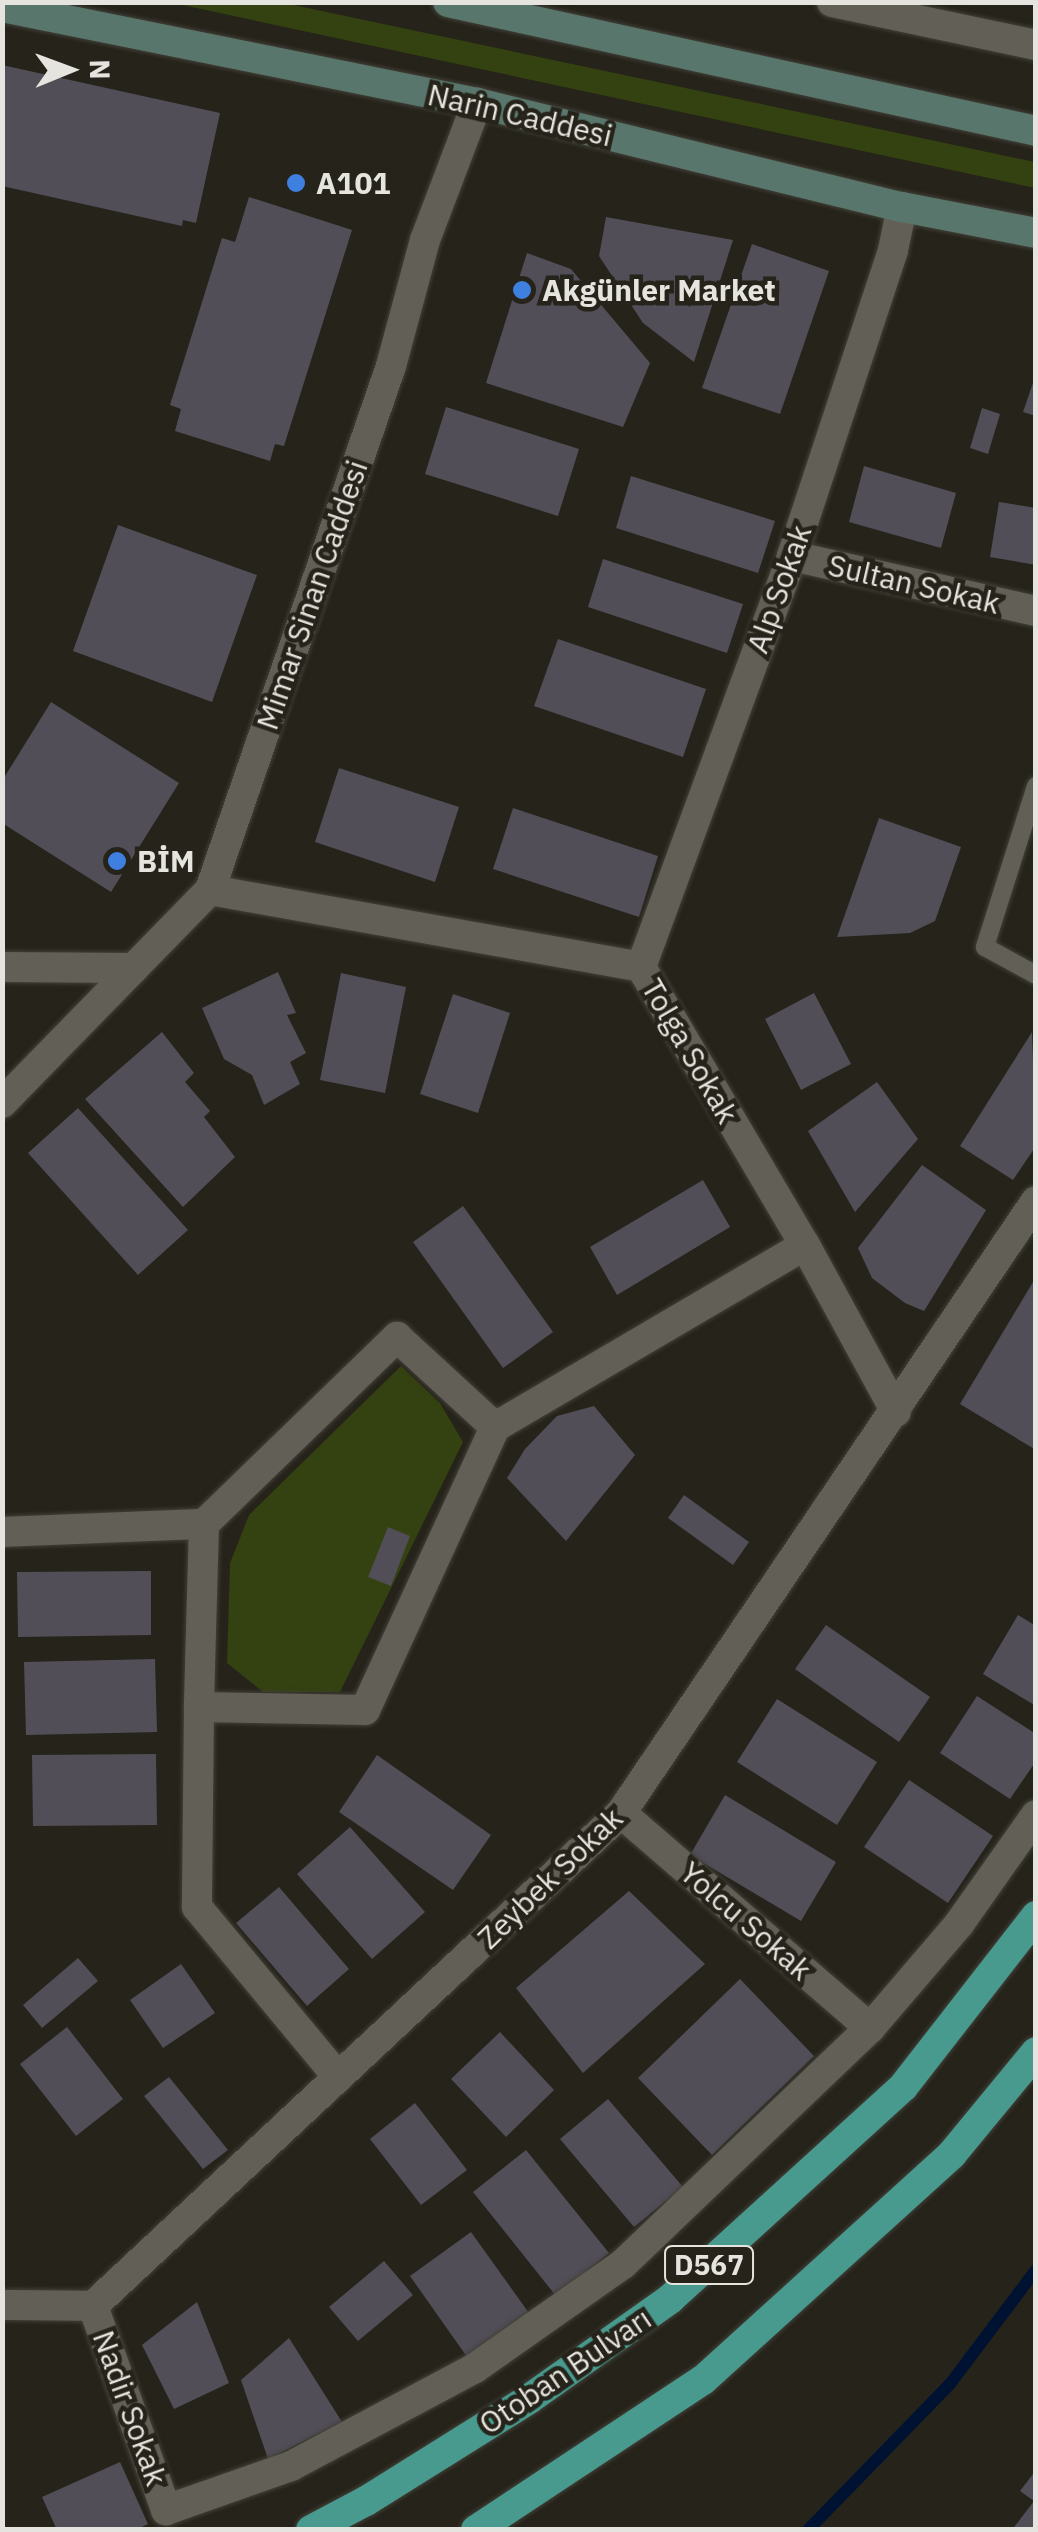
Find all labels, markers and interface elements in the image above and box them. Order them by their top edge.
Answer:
north arrow [20,20,120,120]
text: N [82,59,119,80]
street label: Narin Caddesi [424,76,616,154]
place label: A101 [316,165,391,201]
marker: A101 [285,172,307,194]
place label: Akgünler Market [542,272,776,308]
marker: Akgünler Market [511,279,533,301]
street label: Mimar Sinan Caddesi [249,456,375,734]
street label: Alp Sokak [739,520,819,658]
street label: Sultan Sokak [825,547,1003,621]
place label: BİM [137,843,195,879]
marker: BİM [106,850,128,872]
street label: Tolga Sokak [634,972,746,1130]
street label: Zeybek Sokak [470,1800,630,1956]
street label: Yolcu Sokak [673,1854,819,1988]
road number: D567 [664,2242,754,2288]
street label: Otoban Bulvarı [472,2300,658,2442]
street label: Nadir Sokak [85,2326,175,2490]

